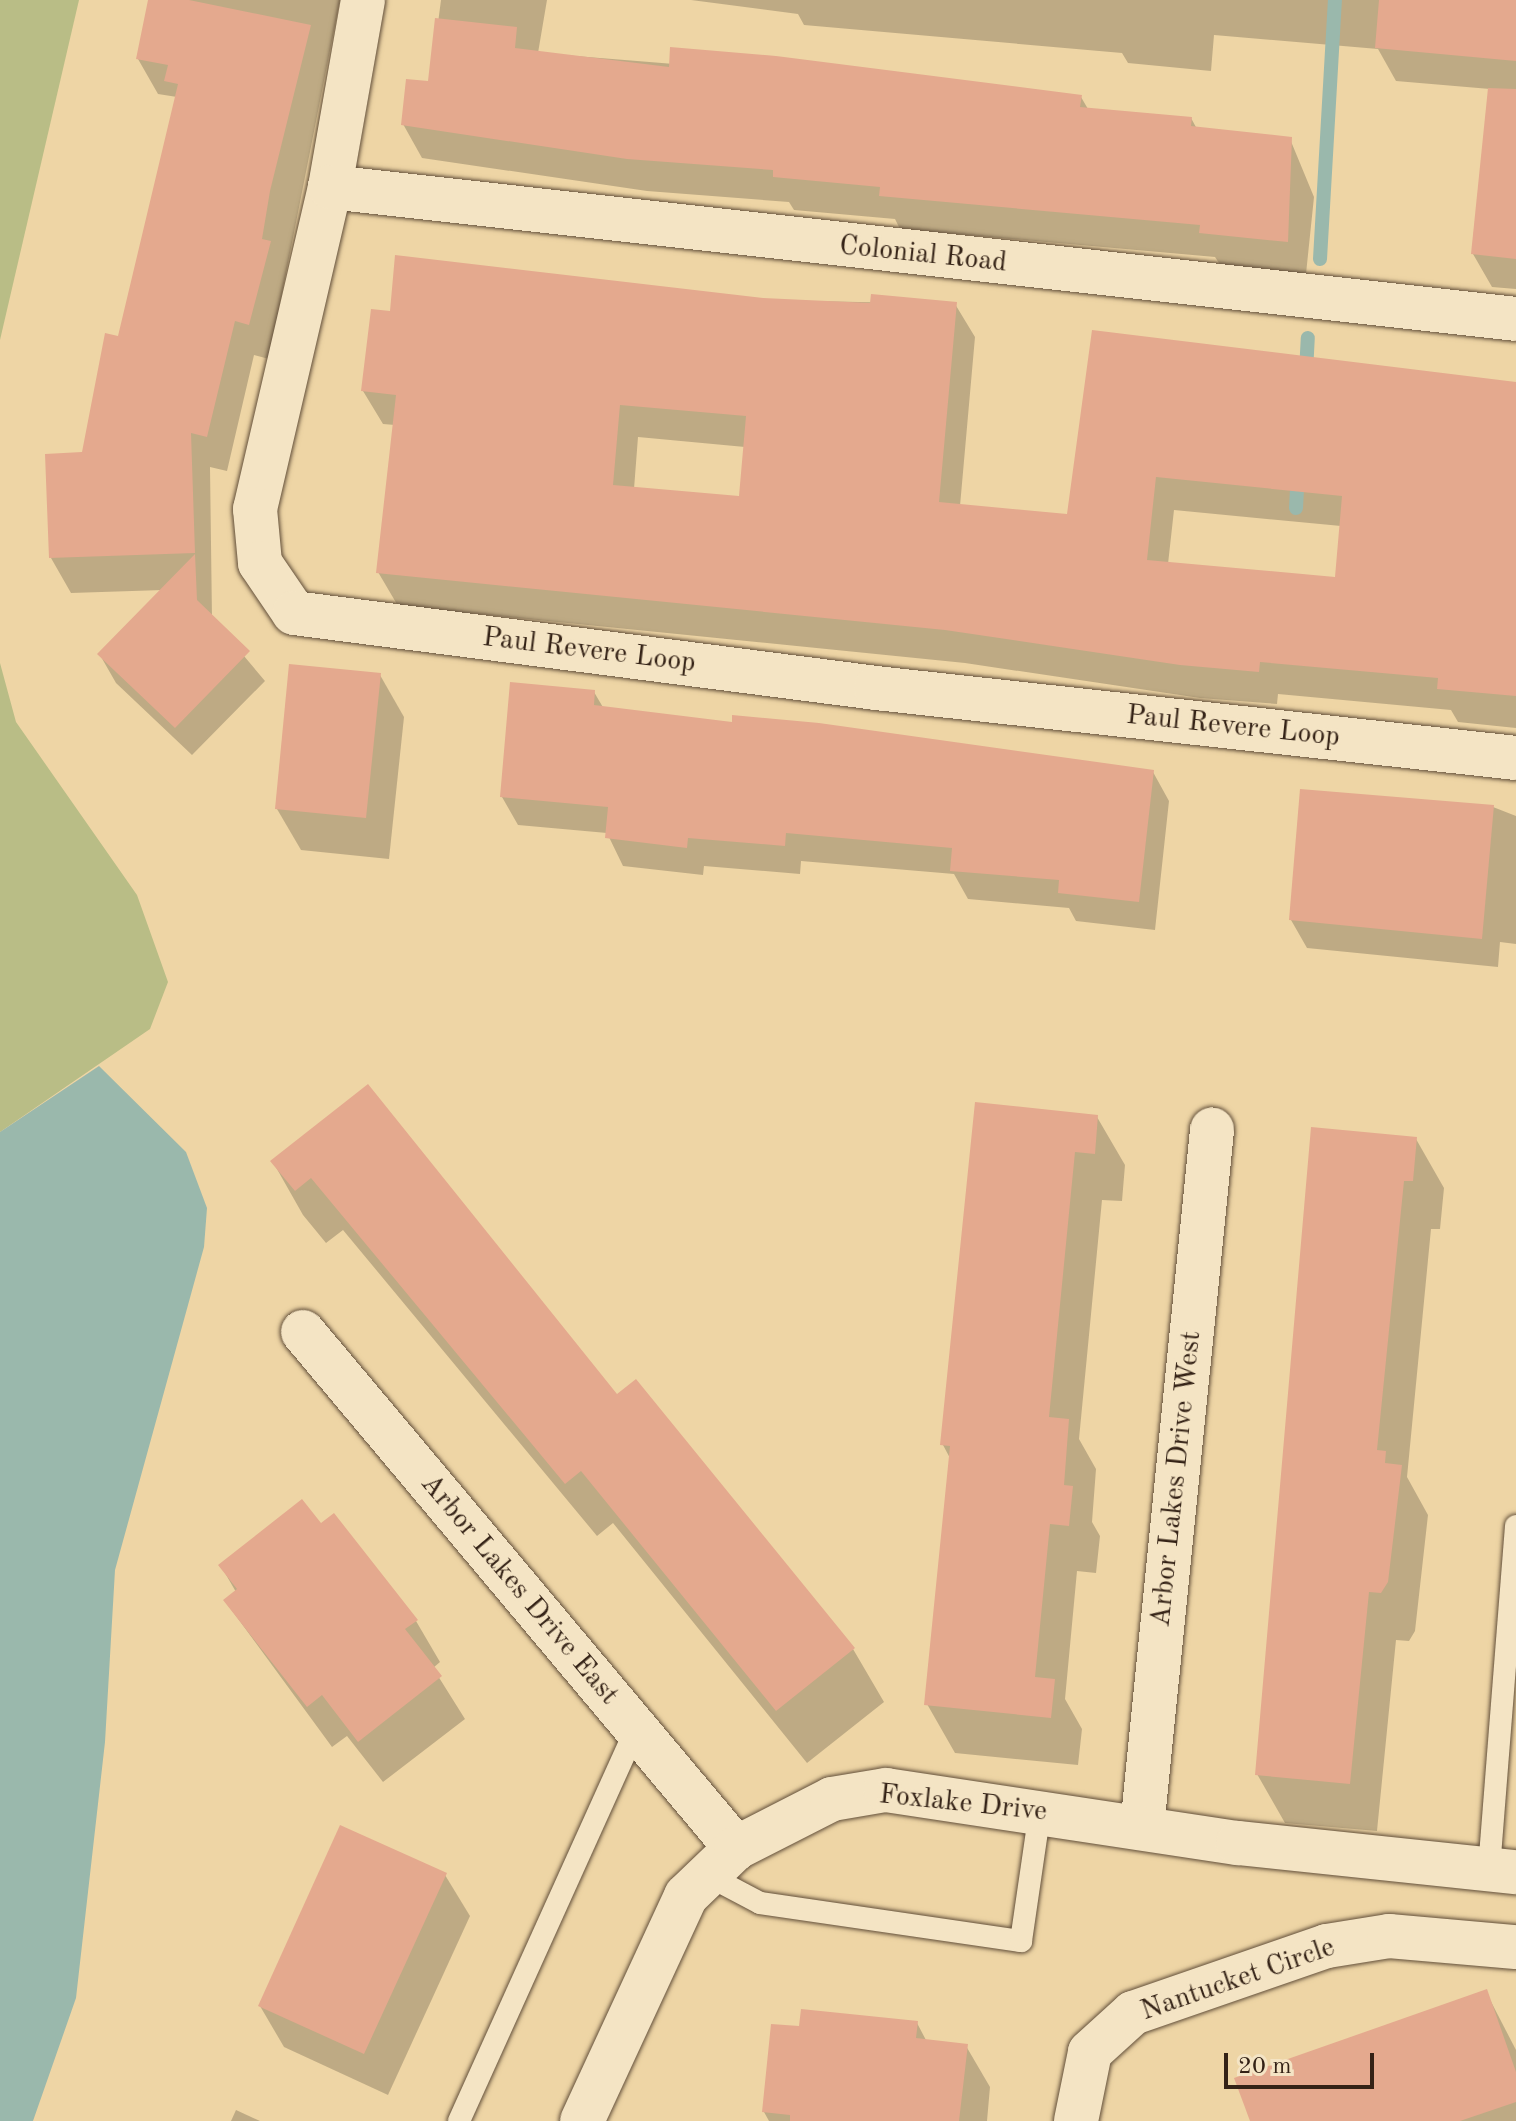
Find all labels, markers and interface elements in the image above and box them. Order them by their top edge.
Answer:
street label: Colonial Road [838,229,1008,281]
street label: Paul Revere Loop [480,621,698,681]
street label: Paul Revere Loop [1125,699,1341,755]
street label: Arbor Lakes Drive West [1145,1329,1209,1629]
street label: Arbor Lakes Drive East [413,1468,625,1712]
street label: Foxlake Drive [877,1778,1049,1830]
street label: Nantucket Circle [1137,1931,1339,2029]
scale bar [1228,2037,1378,2087]
text: 20 m [1238,2055,1292,2079]

